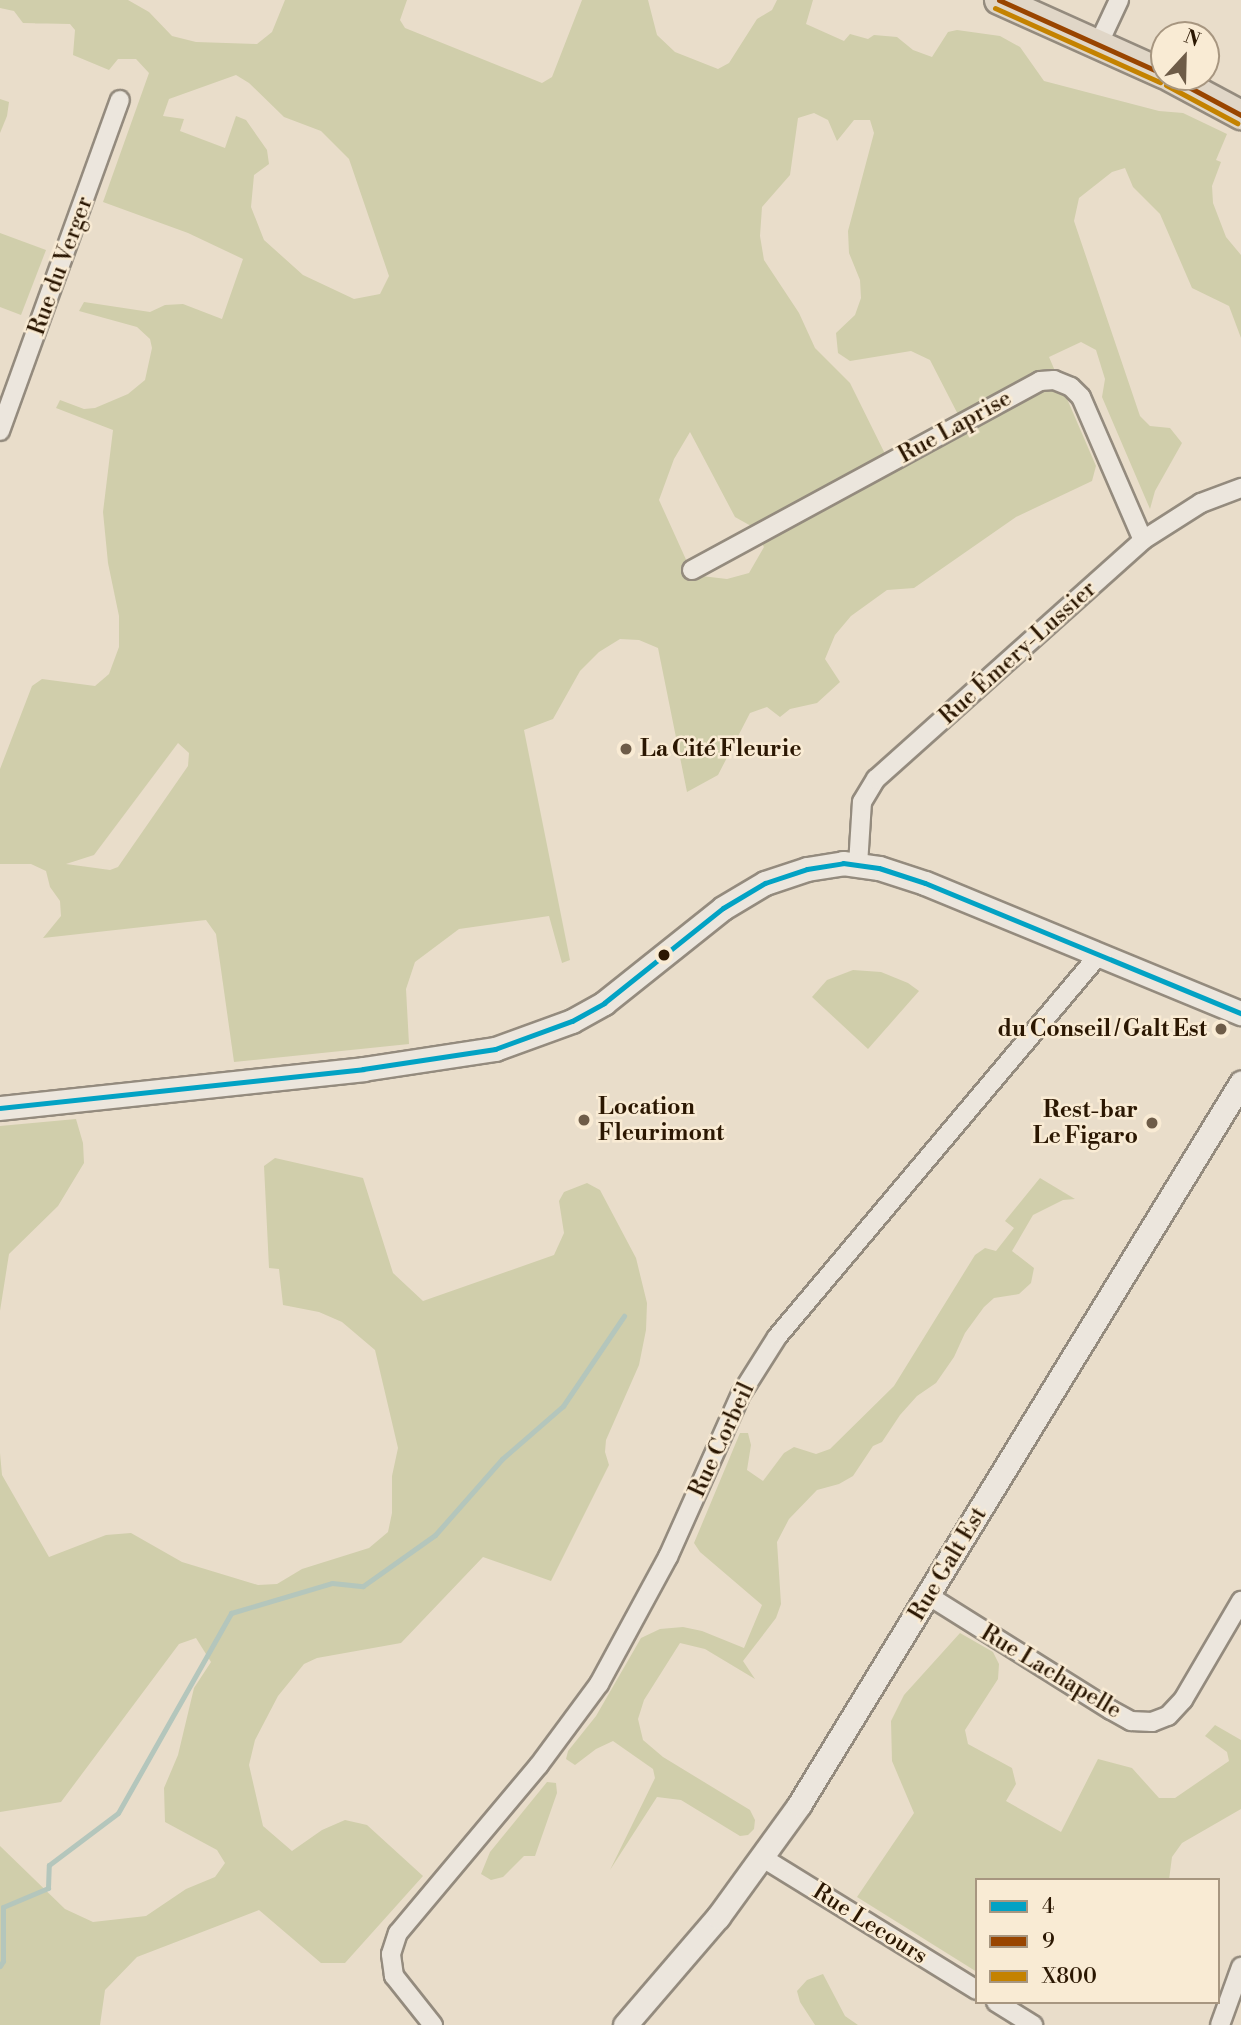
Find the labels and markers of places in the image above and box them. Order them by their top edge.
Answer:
place label: La Cité Fleurie [640,735,802,763]
marker: La Cité Fleurie [618,741,634,757]
unlabelled marker [657,948,671,962]
place label: du Conseil / Galt Est [998,1015,1207,1043]
marker: du Conseil / Galt Est [1213,1021,1229,1037]
place label: Location Fleurimont [598,1093,724,1147]
place label: Rest-bar Le Figaro [1033,1096,1138,1150]
marker: Location Fleurimont [576,1112,592,1128]
marker: Rest-bar Le Figaro [1144,1115,1160,1131]

